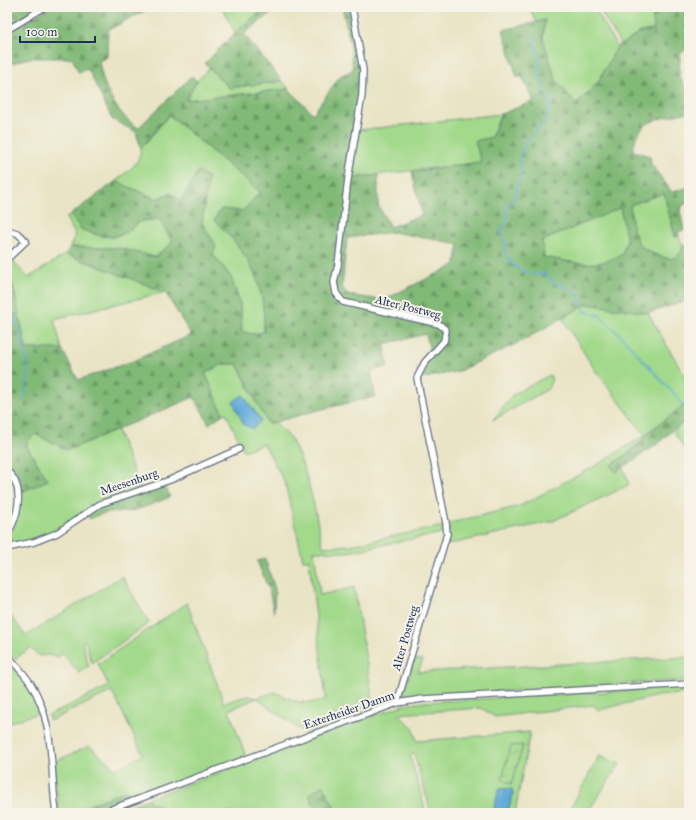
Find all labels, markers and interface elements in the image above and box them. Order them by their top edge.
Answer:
scale bar [20,18,95,44]
text: 100 m [26,25,57,39]
street label: Alter Postweg [372,292,443,323]
street label: Meesenburg [98,465,161,499]
street label: Alter Postweg [389,603,422,674]
street label: Exterheider Damm [302,688,396,732]

